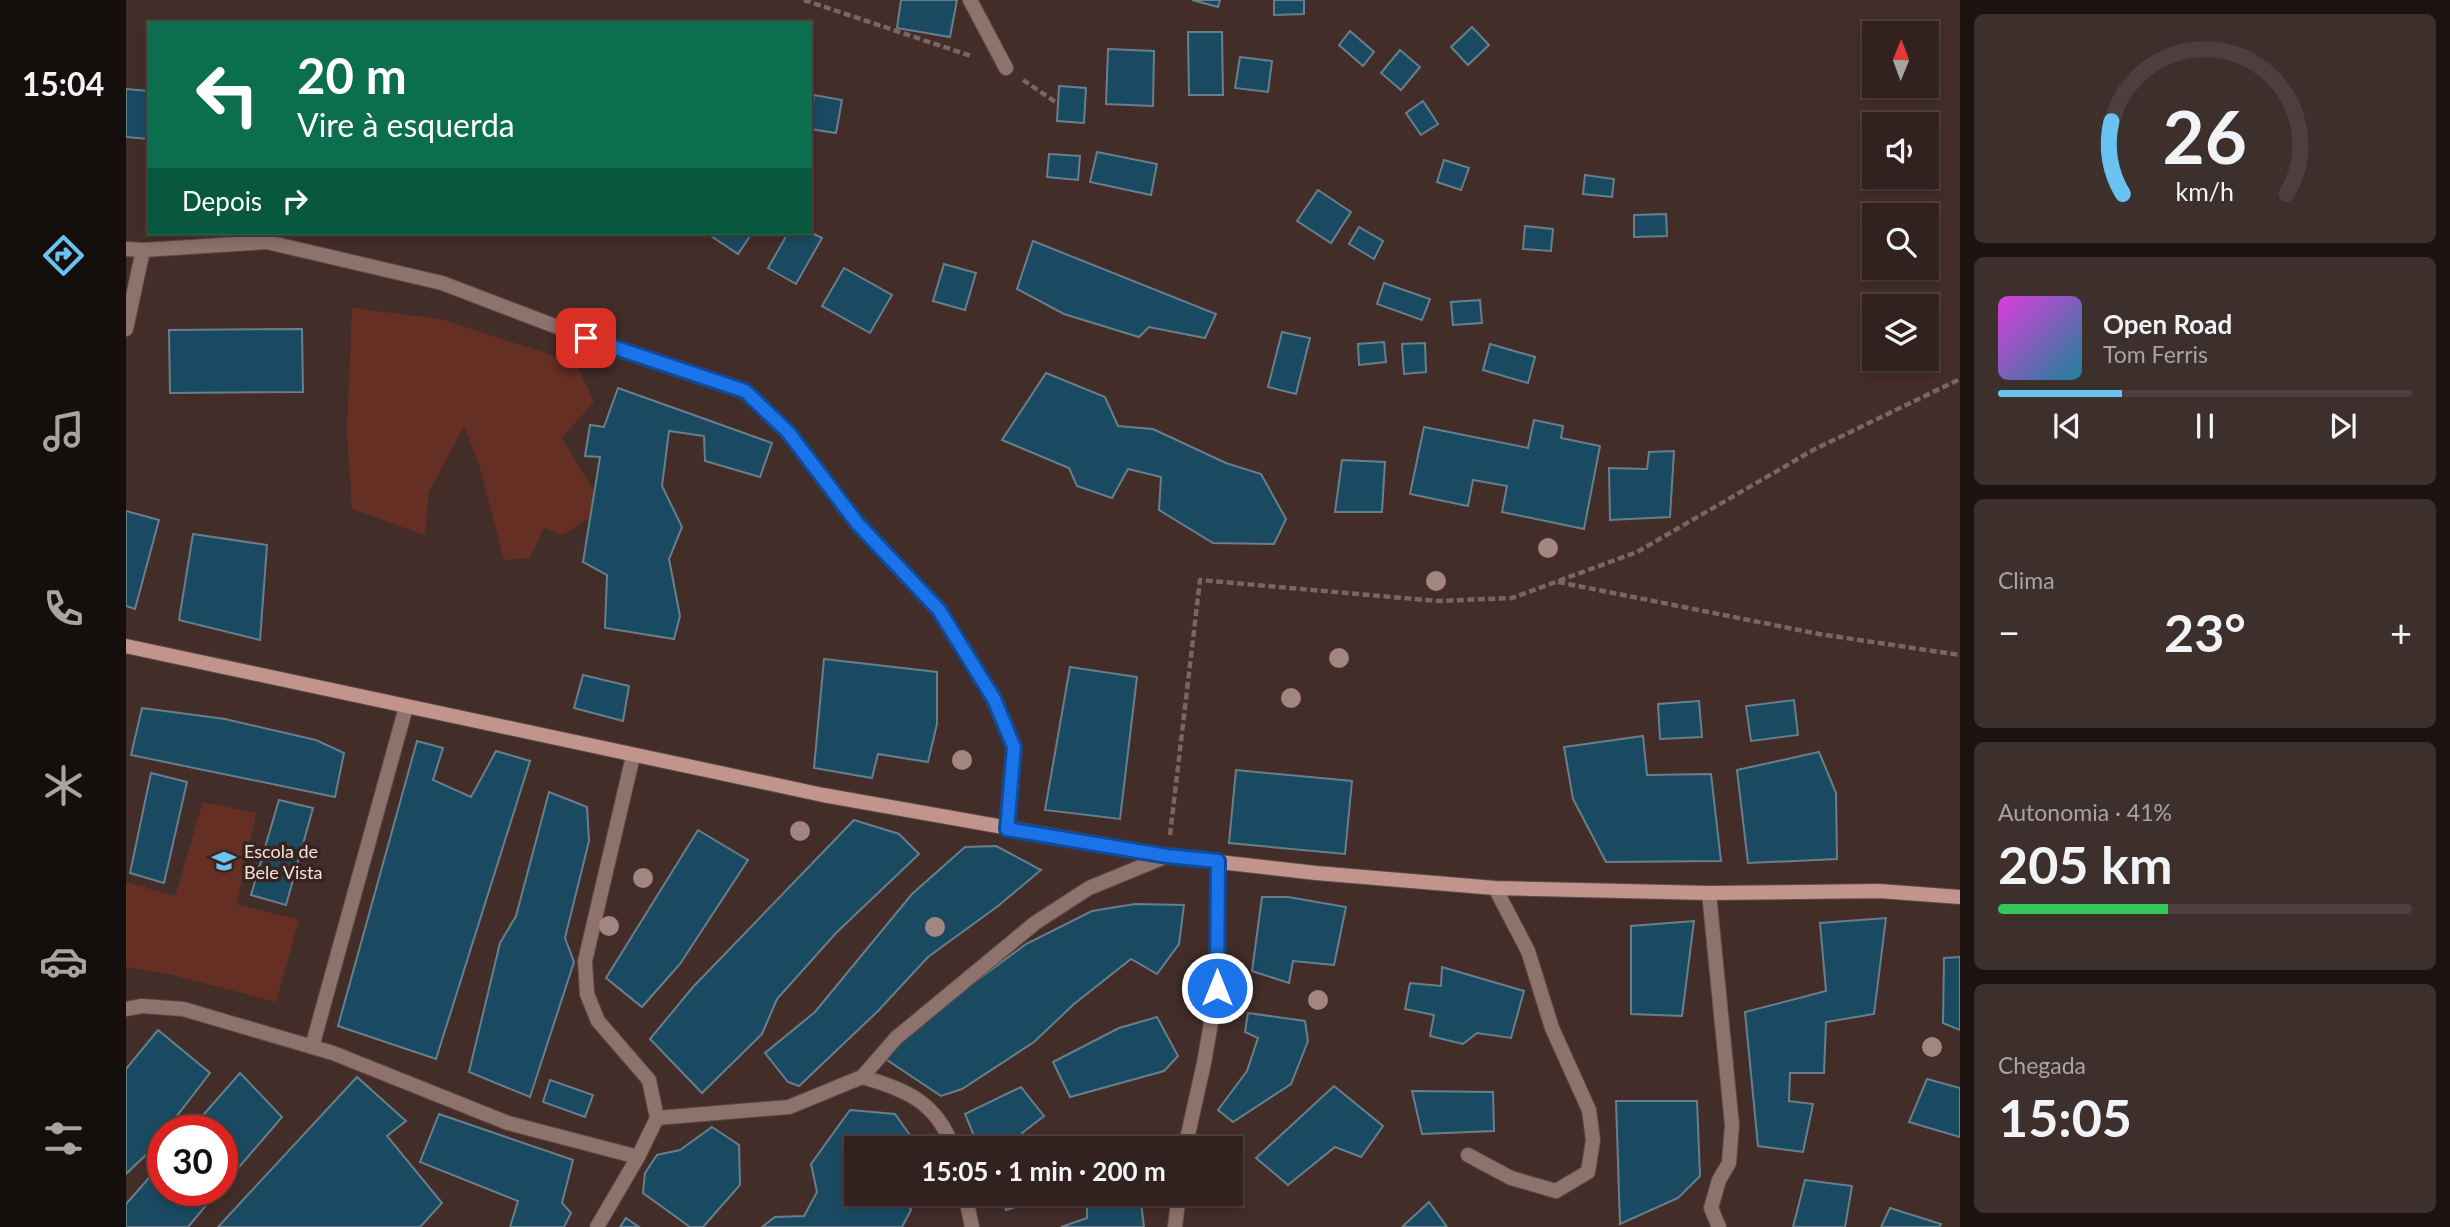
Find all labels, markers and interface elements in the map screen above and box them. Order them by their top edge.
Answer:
north arrow [1862,21,1939,98]
map controls [1862,21,1939,371]
text: 20 m [297,46,407,104]
icon: left [182,49,273,140]
text: 15:04 [22,64,104,103]
text: 26 [2163,93,2247,181]
text: Vire à esquerda [297,105,515,144]
button: sound [1862,112,1939,189]
text: km/h [2176,176,2234,206]
icon: right [276,182,314,220]
text: Depois [182,185,262,217]
button: search [1862,203,1939,280]
icon: directions [39,231,88,280]
button: layers [1862,294,1939,371]
pin [556,308,616,368]
text: Open Road [2103,308,2232,340]
icon: arrive [567,319,605,357]
text: Tom Ferris [2103,340,2208,368]
icon: music [39,407,88,456]
icon: previous [2048,407,2086,445]
icon: pause [2186,407,2224,445]
icon: next [2324,407,2362,445]
text: Clima [1998,566,2055,594]
icon: phone [39,584,88,633]
text: 23° [2164,601,2246,663]
text: − [1998,609,2020,655]
text: + [2390,609,2412,655]
icon: climate [39,761,88,810]
text: Autonomia · 41% [1998,798,2172,826]
text: 205 km [1998,833,2172,895]
place label: Escola de Bele Vista [244,840,322,883]
school or university icon: Escola de Bele Vista [210,847,238,875]
icon: car [39,937,88,986]
position arrow [1180,951,1254,1025]
text: Chegada [1998,1051,2086,1079]
text: 15:05 [1998,1086,2132,1148]
icon: filters [39,1114,88,1163]
speed limit sign: 30 [147,1115,238,1206]
text: 15:05 · 1 min · 200 m [921,1155,1166,1187]

